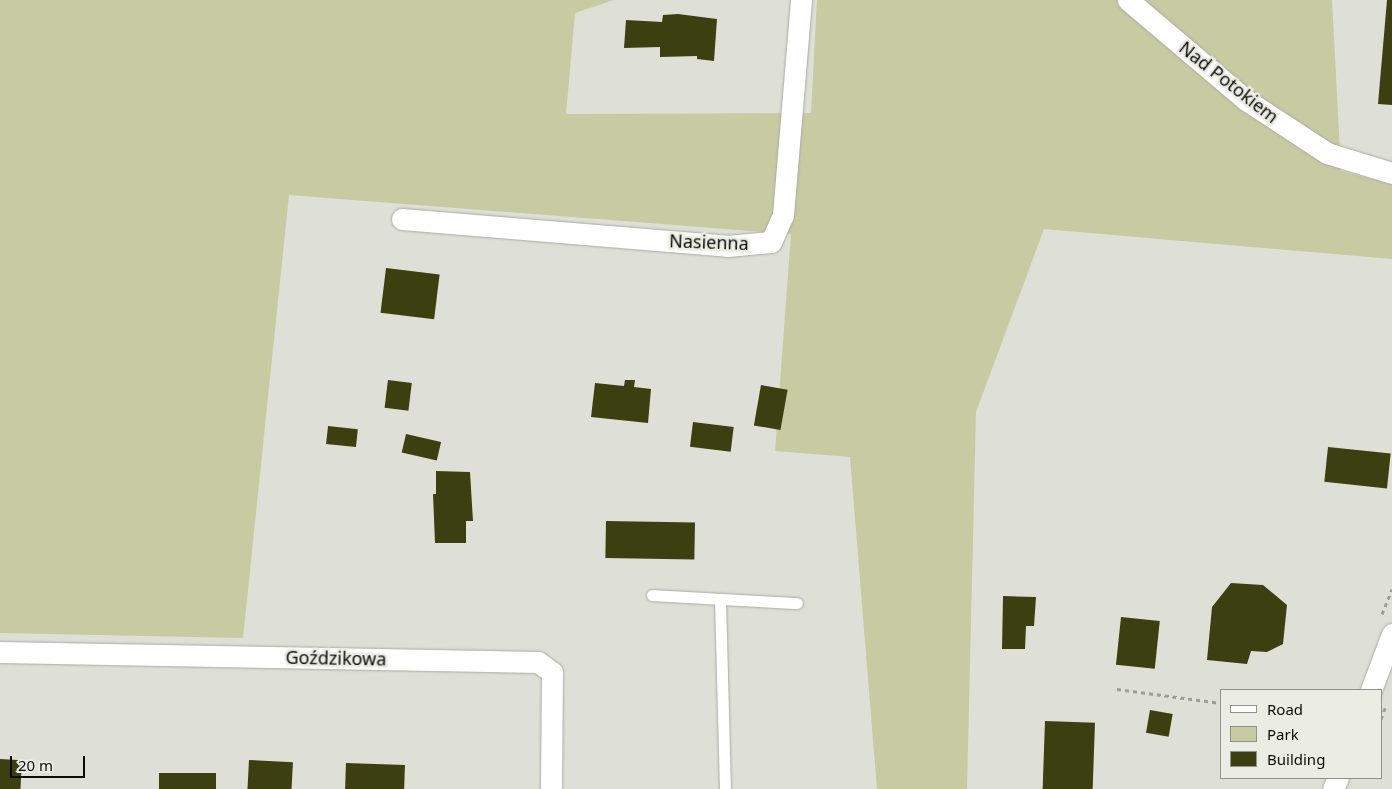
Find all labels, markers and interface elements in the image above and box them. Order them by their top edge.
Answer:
street label: Nad Potokiem [1175,37,1283,127]
street label: Nasienna [669,230,749,254]
street label: Goździkowa [285,646,387,670]
legend [1220,689,1382,779]
text: Road [1267,699,1303,719]
text: Park [1267,724,1299,744]
scale bar [12,746,88,778]
text: Building [1267,749,1325,769]
text: 20 m [18,755,53,775]

